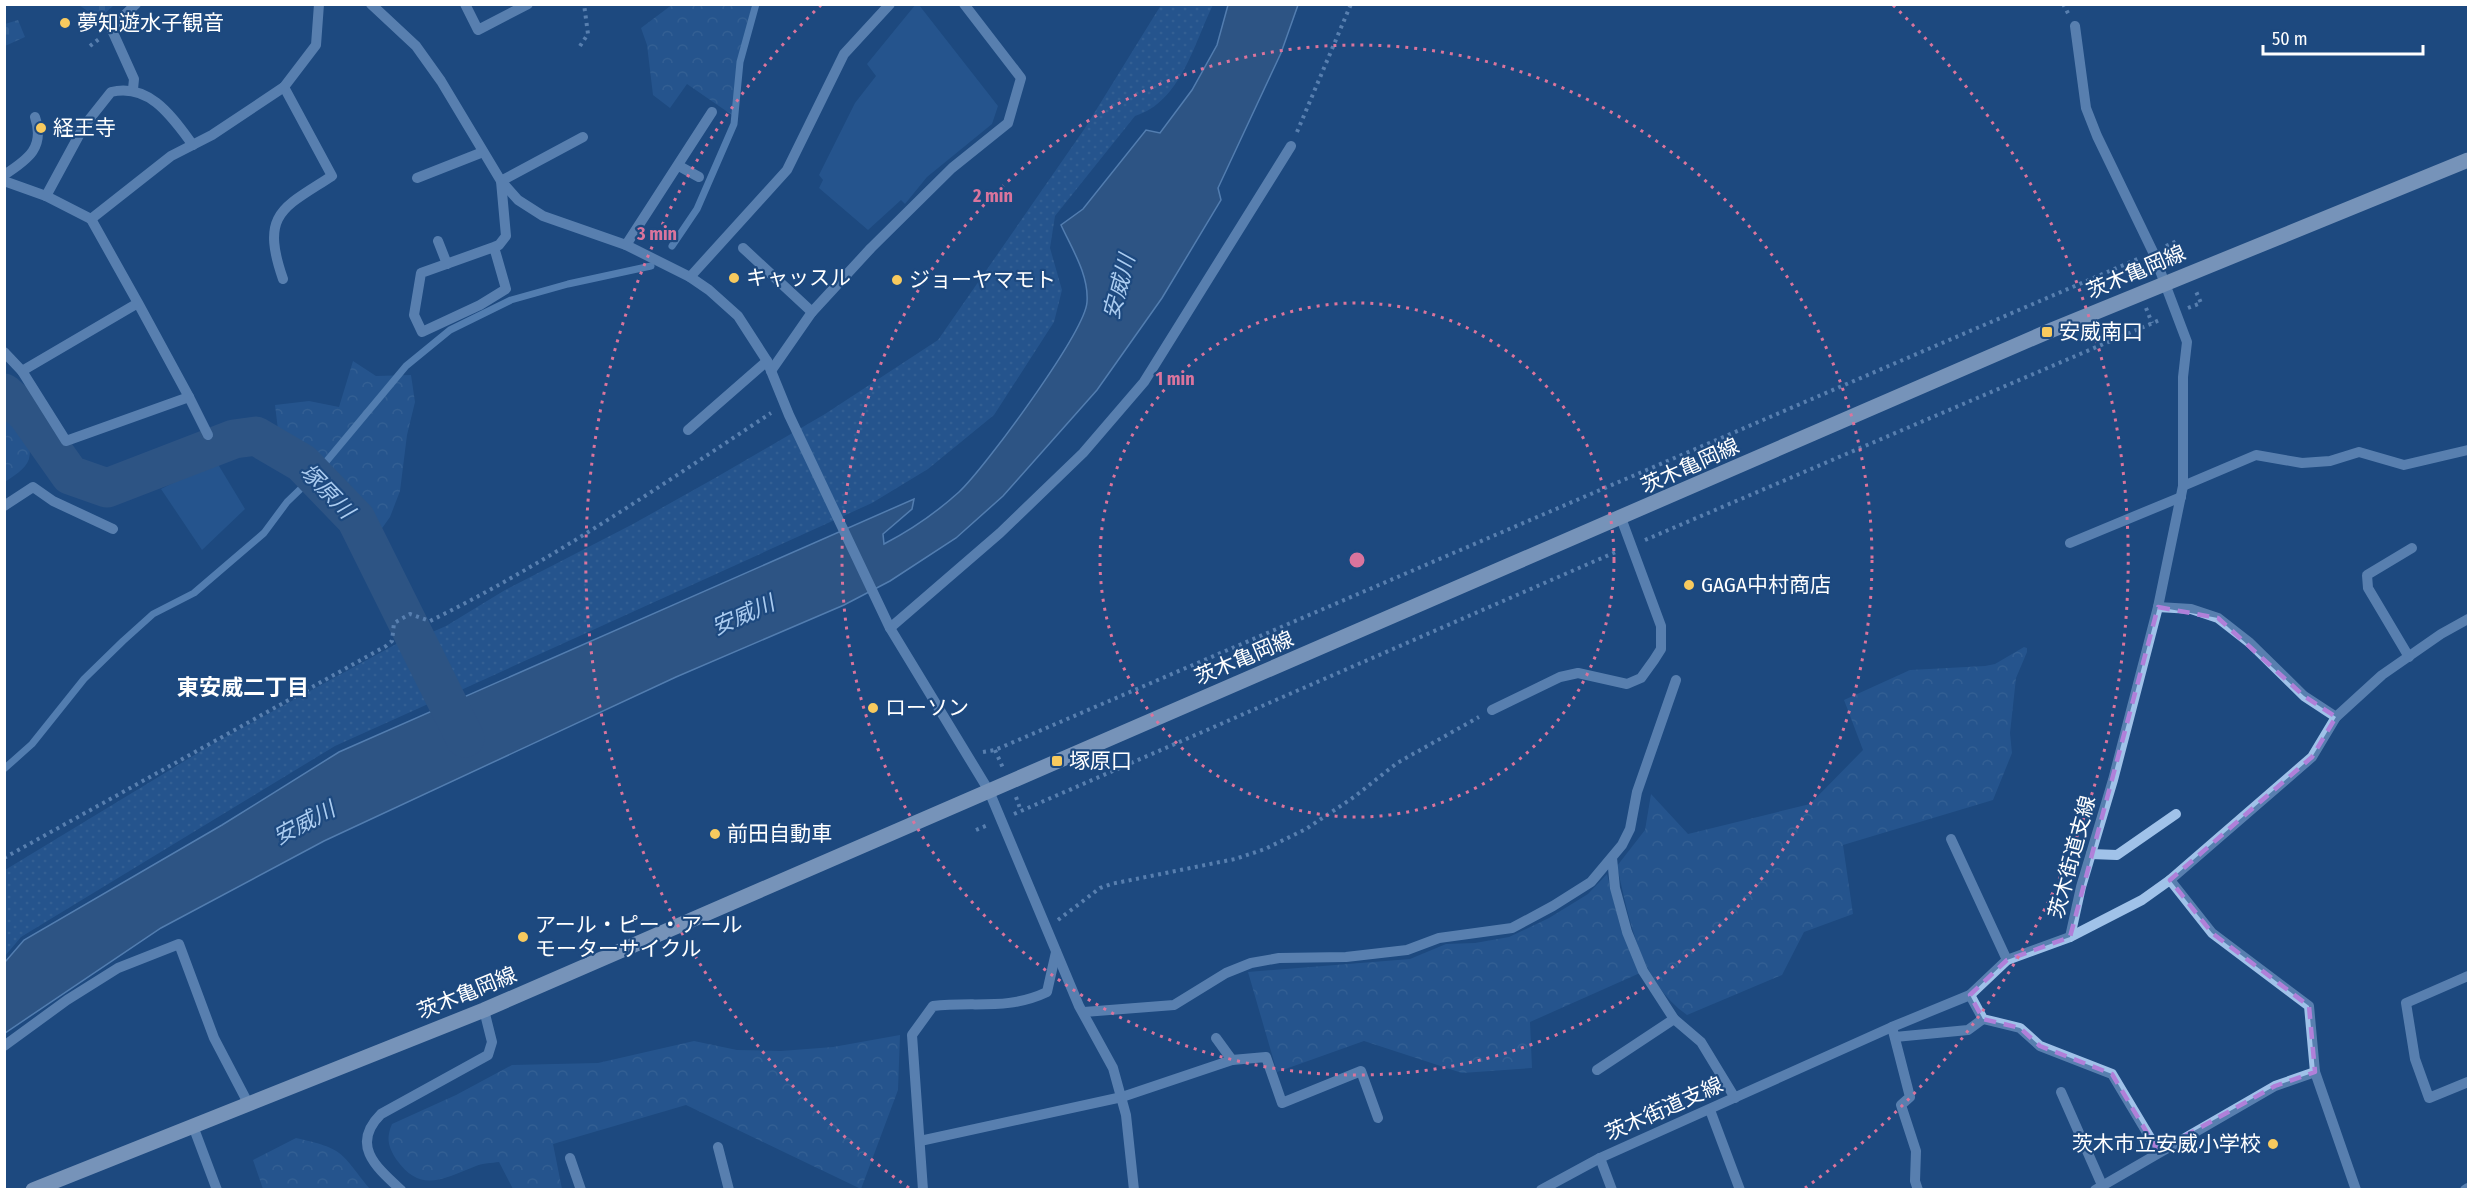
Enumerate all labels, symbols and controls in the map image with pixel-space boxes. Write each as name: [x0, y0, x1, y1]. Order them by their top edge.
place label: 夢知遊水子観音: [77, 10, 224, 36]
marker: 夢知遊水子観音: [58, 16, 72, 30]
scale bar: [2263, 18, 2424, 56]
text: 50 m: [2272, 28, 2308, 50]
place label: 経王寺: [53, 115, 116, 141]
marker: 経王寺: [34, 121, 48, 135]
text: 2 min: [972, 185, 1013, 207]
text: 3 min: [636, 223, 677, 245]
street label: 茨木亀岡線: [2083, 240, 2189, 304]
water label: 安威川: [1097, 250, 1141, 322]
place label: キャッスル: [746, 265, 851, 291]
place label: ジョーヤマモト: [909, 267, 1056, 293]
marker: キャッスル: [727, 271, 741, 285]
marker: ジョーヤマモト: [890, 273, 904, 287]
place label: 安威南口: [2059, 319, 2143, 345]
marker: 安威南口: [2040, 325, 2054, 339]
text: 1 min: [1155, 368, 1195, 390]
street label: 茨木亀岡線: [1637, 433, 1743, 499]
water label: 塚原川: [294, 458, 361, 526]
centre of rings: [1347, 550, 1367, 570]
place label: GAGA中村商店: [1701, 572, 1831, 598]
marker: GAGA中村商店: [1682, 578, 1696, 592]
water label: 安威川: [707, 588, 780, 641]
street label: 茨木亀岡線: [1191, 626, 1297, 690]
district label: 東安威二丁目: [177, 674, 309, 701]
place label: ローソン: [885, 695, 969, 721]
marker: ローソン: [866, 701, 880, 715]
place label: 塚原口: [1069, 748, 1132, 774]
marker: 塚原口: [1050, 754, 1064, 768]
street label: 茨木街道支線: [2043, 793, 2101, 921]
water label: 安威川: [269, 795, 341, 850]
place label: 前田自動車: [727, 821, 832, 847]
marker: 前田自動車: [708, 827, 722, 841]
place label: アール・ピー・アール モーターサイクル: [535, 912, 742, 962]
marker: アール・ピー・アール モーターサイクル: [516, 930, 530, 944]
street label: 茨木亀岡線: [413, 961, 521, 1025]
street label: 茨木街道支線: [1601, 1071, 1727, 1147]
place label: 茨木市立安威小学校: [2072, 1131, 2261, 1157]
marker: 茨木市立安威小学校: [2266, 1137, 2280, 1151]

